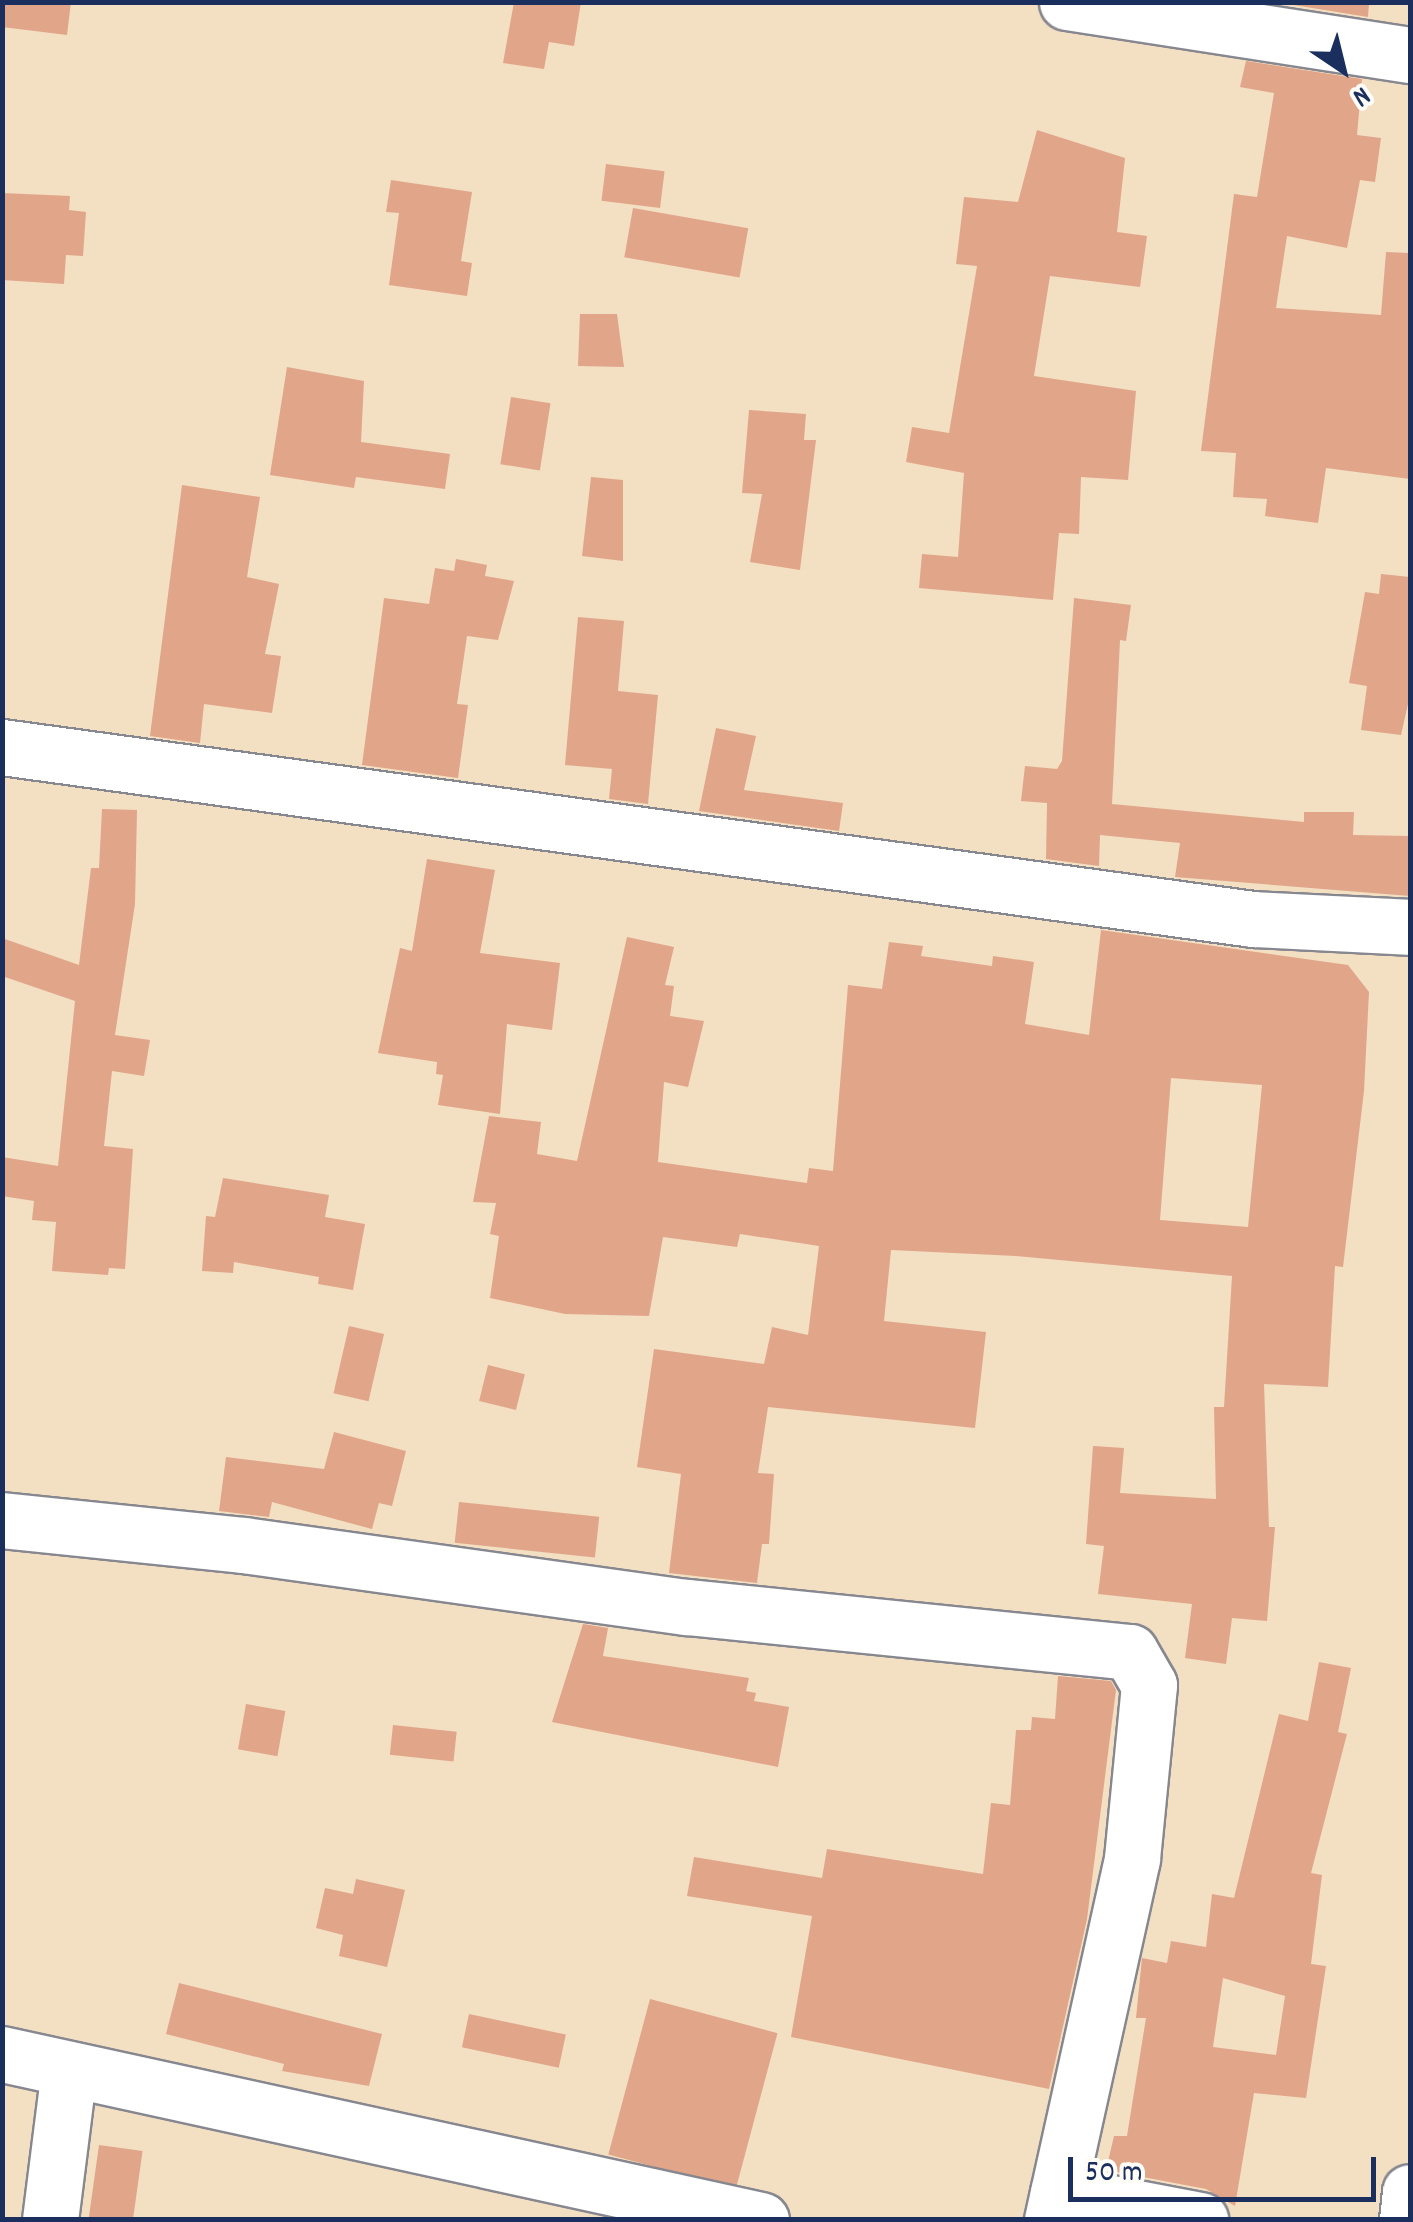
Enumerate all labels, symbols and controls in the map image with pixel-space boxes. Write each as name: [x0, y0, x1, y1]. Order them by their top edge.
north arrow: [1293, 20, 1393, 120]
text: N: [1343, 74, 1377, 115]
scale bar: [1073, 2137, 1380, 2199]
text: 50 m: [1085, 2153, 1143, 2196]

